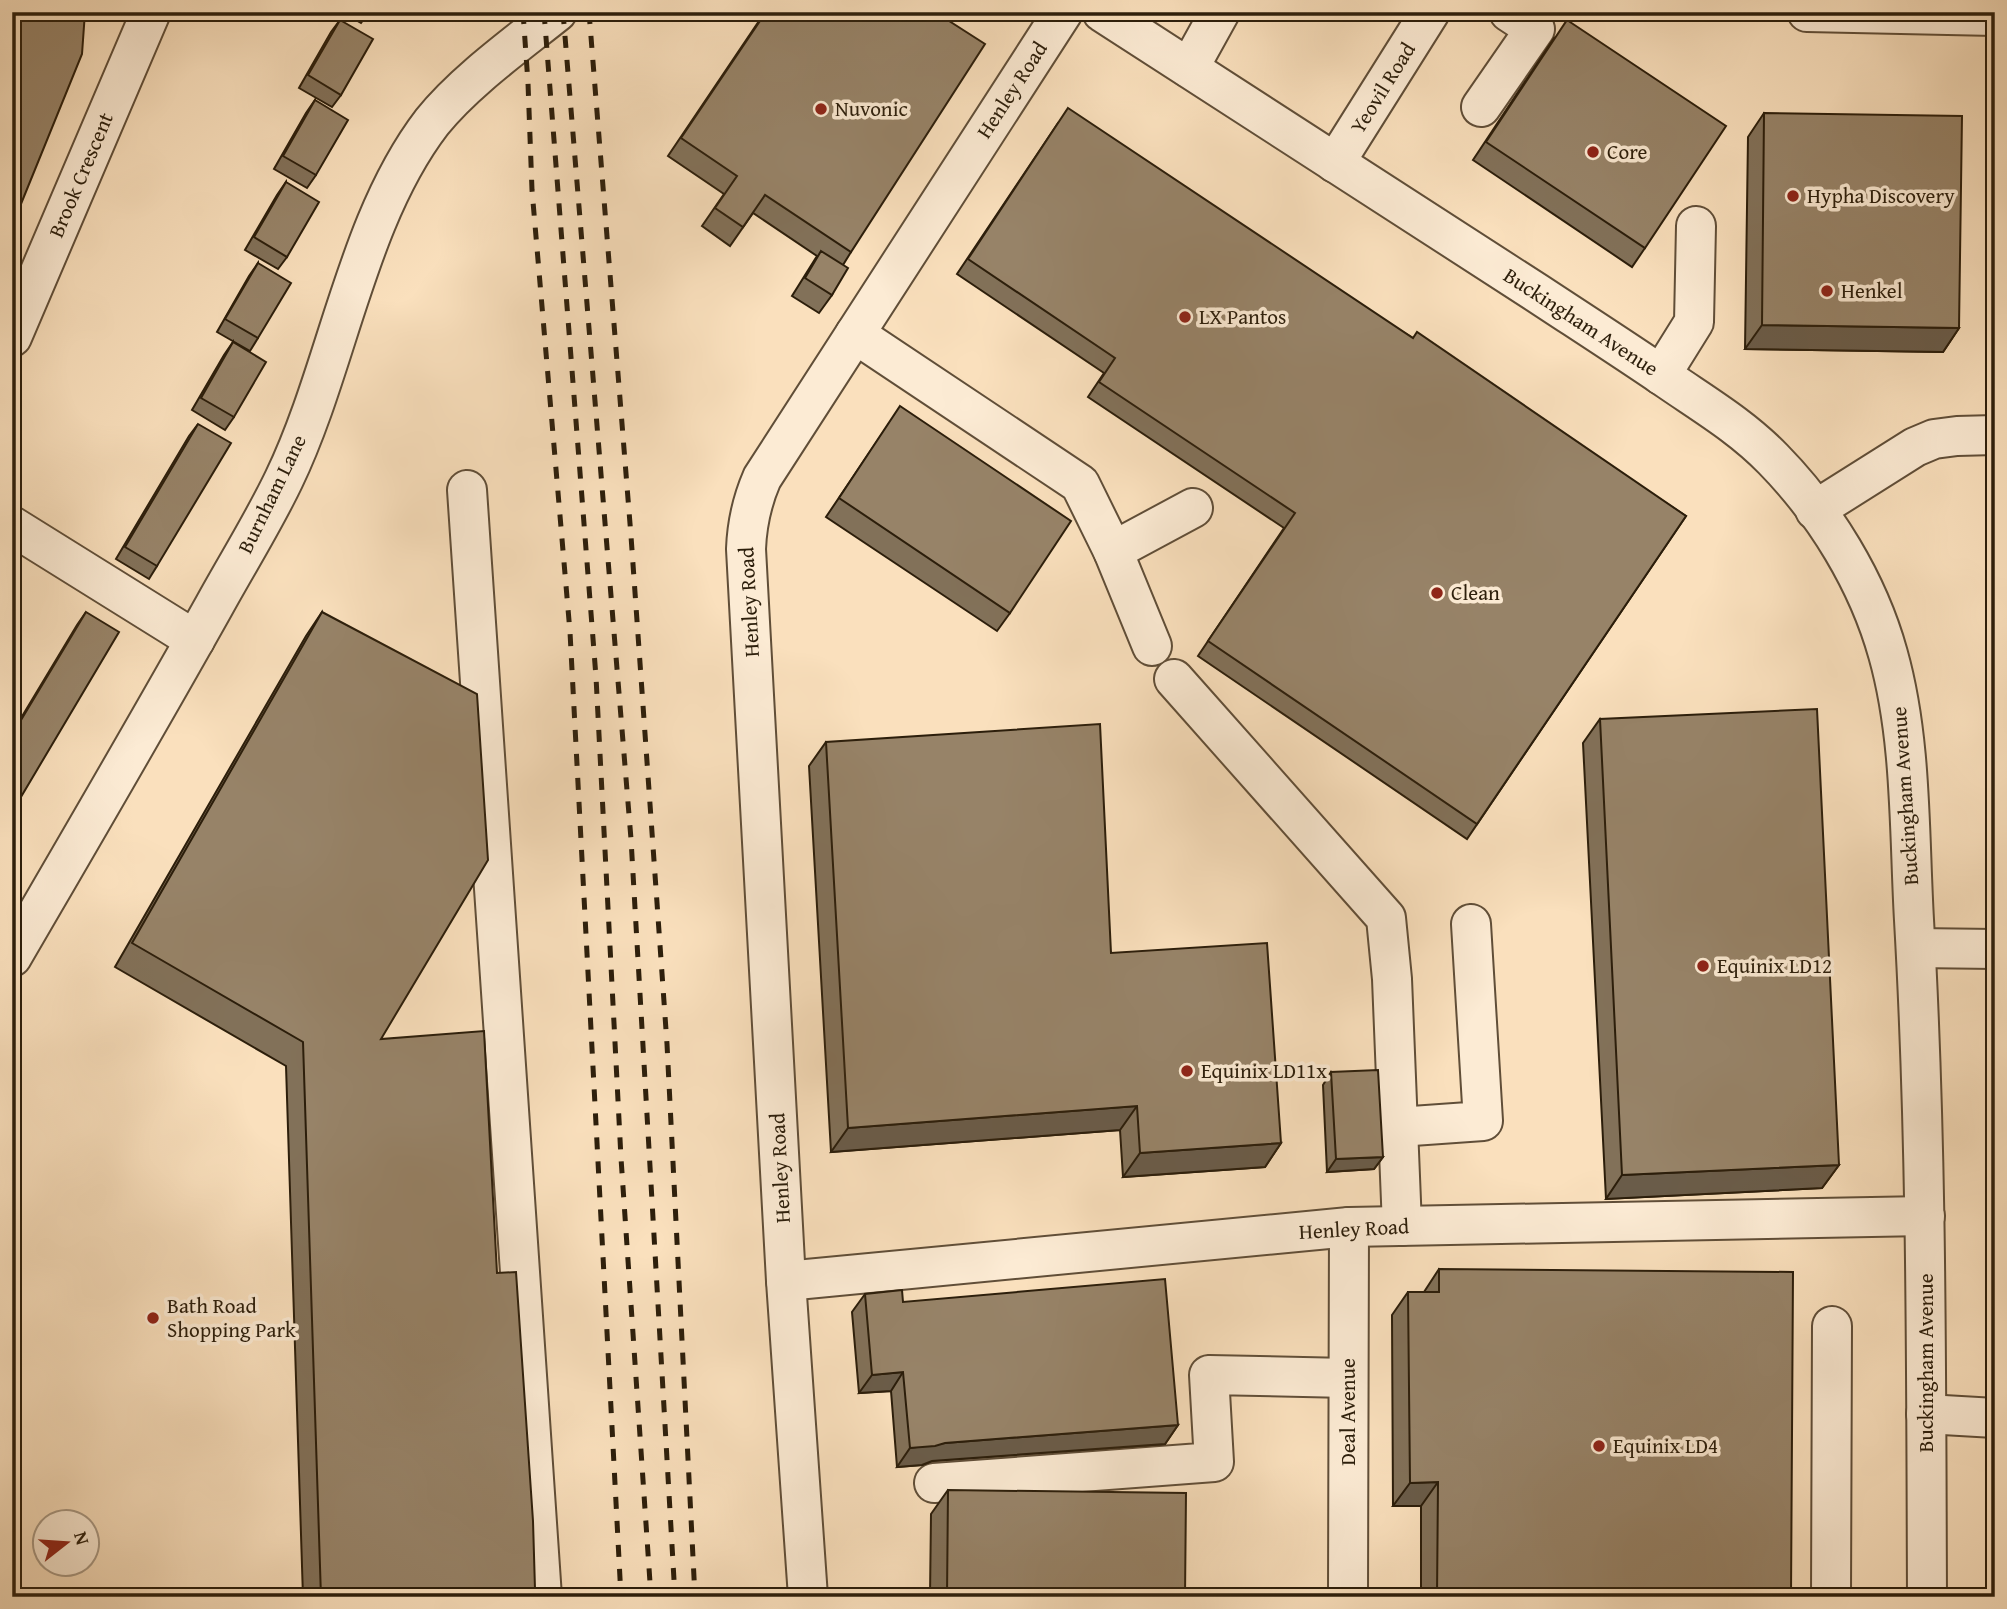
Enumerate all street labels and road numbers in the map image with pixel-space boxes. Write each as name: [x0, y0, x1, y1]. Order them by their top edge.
street label: Henley Road: [969, 34, 1055, 144]
street label: Yeovil Road: [1342, 35, 1423, 139]
street label: Brook Crescent: [40, 107, 121, 242]
street label: Buckingham Avenue: [1498, 260, 1665, 383]
street label: Burnham Lane: [229, 429, 314, 559]
street label: Henley Road: [730, 545, 767, 658]
street label: Buckingham Avenue: [1883, 705, 1926, 886]
street label: Henley Road: [761, 1111, 798, 1224]
street label: Henley Road: [1298, 1210, 1411, 1247]
street label: Buckingham Avenue: [1910, 1273, 1941, 1453]
street label: Deal Avenue: [1332, 1358, 1363, 1466]

